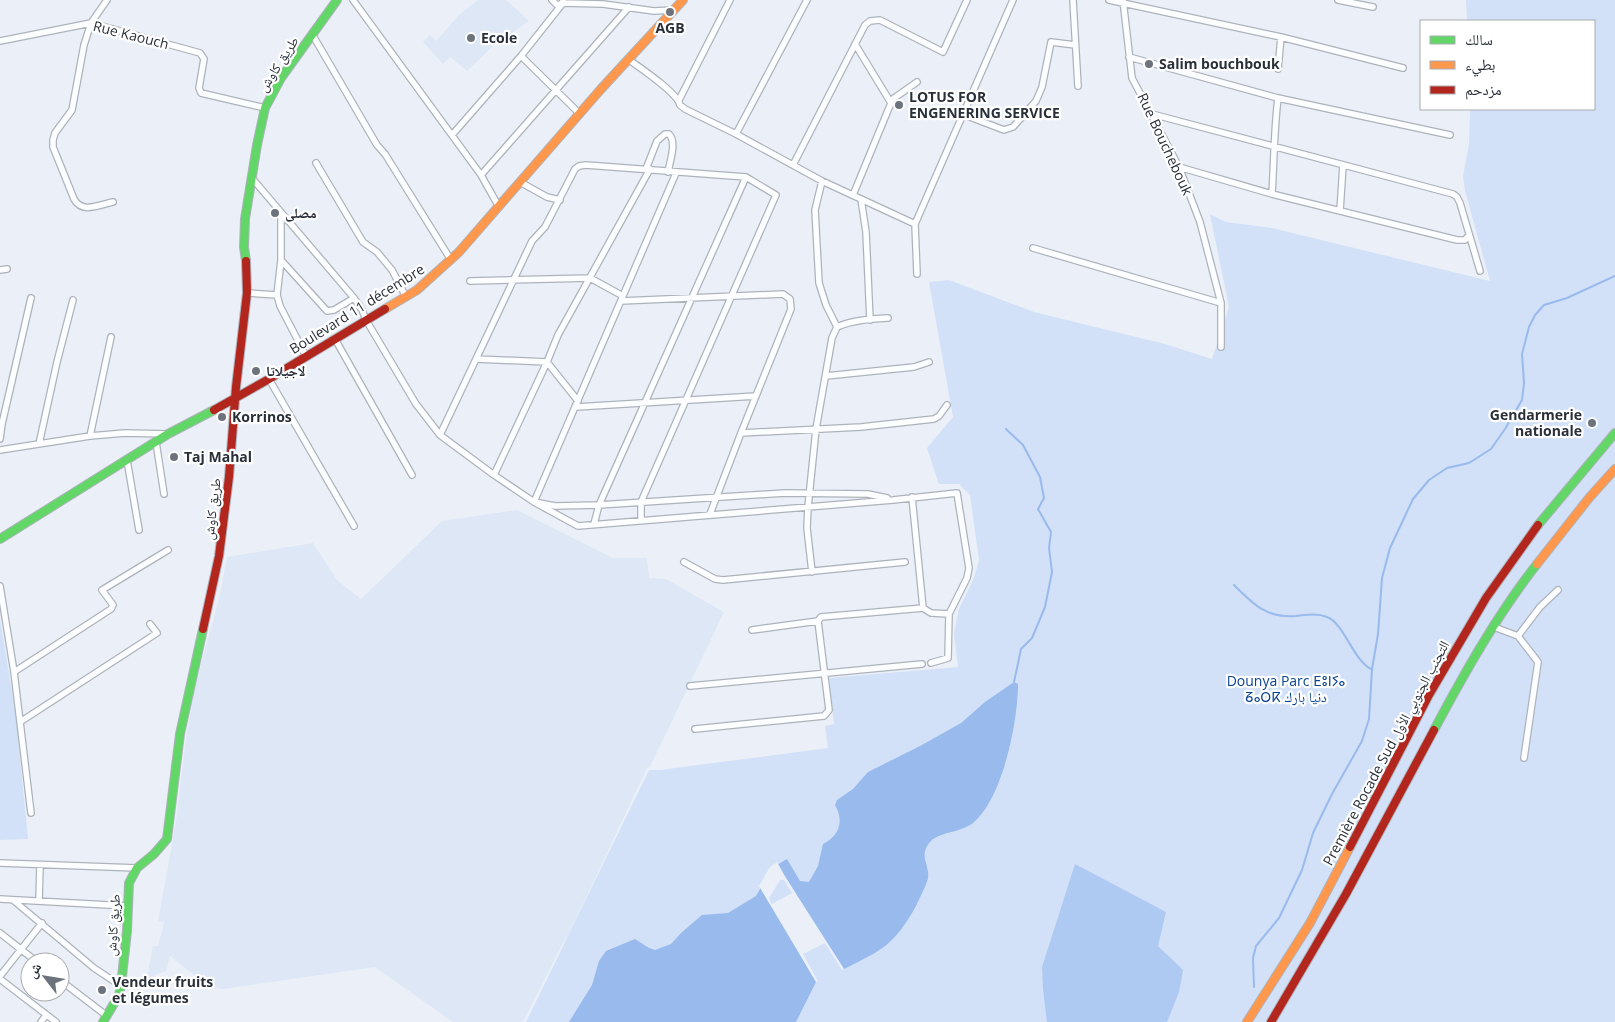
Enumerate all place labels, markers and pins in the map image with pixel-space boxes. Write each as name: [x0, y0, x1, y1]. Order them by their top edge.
marker: AGB: [664, 6, 676, 18]
place label: AGB: [655, 18, 685, 37]
place label: Ecole: [481, 28, 517, 47]
marker: Ecole: [465, 32, 477, 44]
place label: Salim bouchbouk: [1159, 54, 1280, 73]
marker: Salim bouchbouk: [1143, 58, 1155, 70]
place label: LOTUS FOR ENGENERING SERVICE: [909, 87, 1060, 122]
marker: LOTUS FOR ENGENERING SERVICE: [893, 99, 905, 111]
place label: مصلى: [285, 203, 317, 222]
marker: مصلى: [269, 207, 281, 219]
place label: لاجيلاتا: [266, 361, 305, 380]
marker: لاجيلاتا: [250, 365, 262, 377]
place label: Gendarmerie nationale: [1490, 405, 1582, 440]
place label: Korrinos: [232, 407, 292, 426]
marker: Korrinos: [216, 411, 228, 423]
marker: Gendarmerie nationale: [1586, 417, 1598, 429]
place label: Taj Mahal: [184, 447, 252, 466]
marker: Taj Mahal: [168, 451, 180, 463]
place label: Vendeur fruits et légumes: [112, 972, 213, 1007]
marker: Vendeur fruits et légumes: [96, 984, 108, 996]

